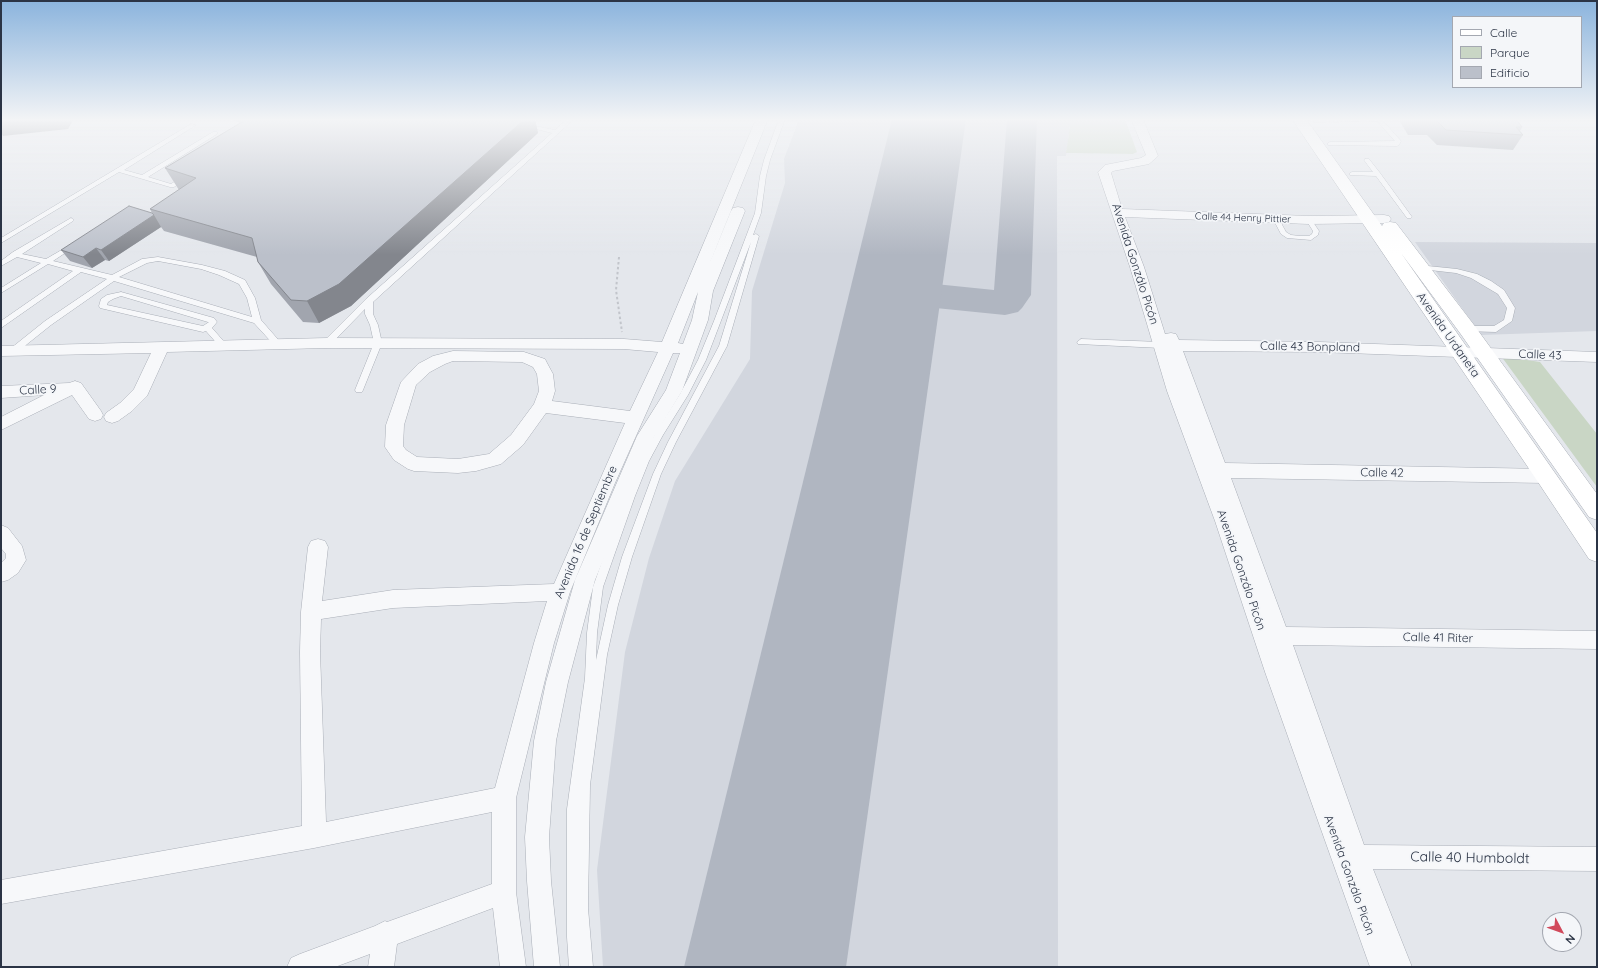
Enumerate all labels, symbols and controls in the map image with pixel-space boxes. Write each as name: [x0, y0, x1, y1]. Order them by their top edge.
legend: [1452, 16, 1582, 88]
text: Calle: [1490, 25, 1517, 40]
text: Parque: [1490, 45, 1530, 60]
text: Edificio: [1490, 65, 1530, 80]
street label: Avenida Gonzálo Picón: [1109, 202, 1161, 326]
street label: Calle 44 Henry Pittier: [1195, 210, 1291, 226]
street label: Avenida Urdaneta: [1413, 290, 1483, 380]
street label: Calle 43 Bonpland: [1260, 339, 1360, 355]
street label: Calle 43: [1518, 347, 1562, 363]
street label: Calle 9: [19, 382, 57, 398]
street label: Avenida 16 de Septiembre: [551, 463, 621, 601]
street label: Calle 42: [1360, 465, 1404, 481]
street label: Avenida Gonzálo Picón: [1214, 508, 1268, 632]
street label: Calle 41 Riter: [1403, 630, 1473, 646]
street label: Avenida Gonzálo Picón: [1321, 813, 1377, 937]
street label: Calle 40 Humboldt: [1410, 849, 1530, 867]
north arrow: [1542, 912, 1582, 952]
text: N: [1562, 932, 1578, 947]

